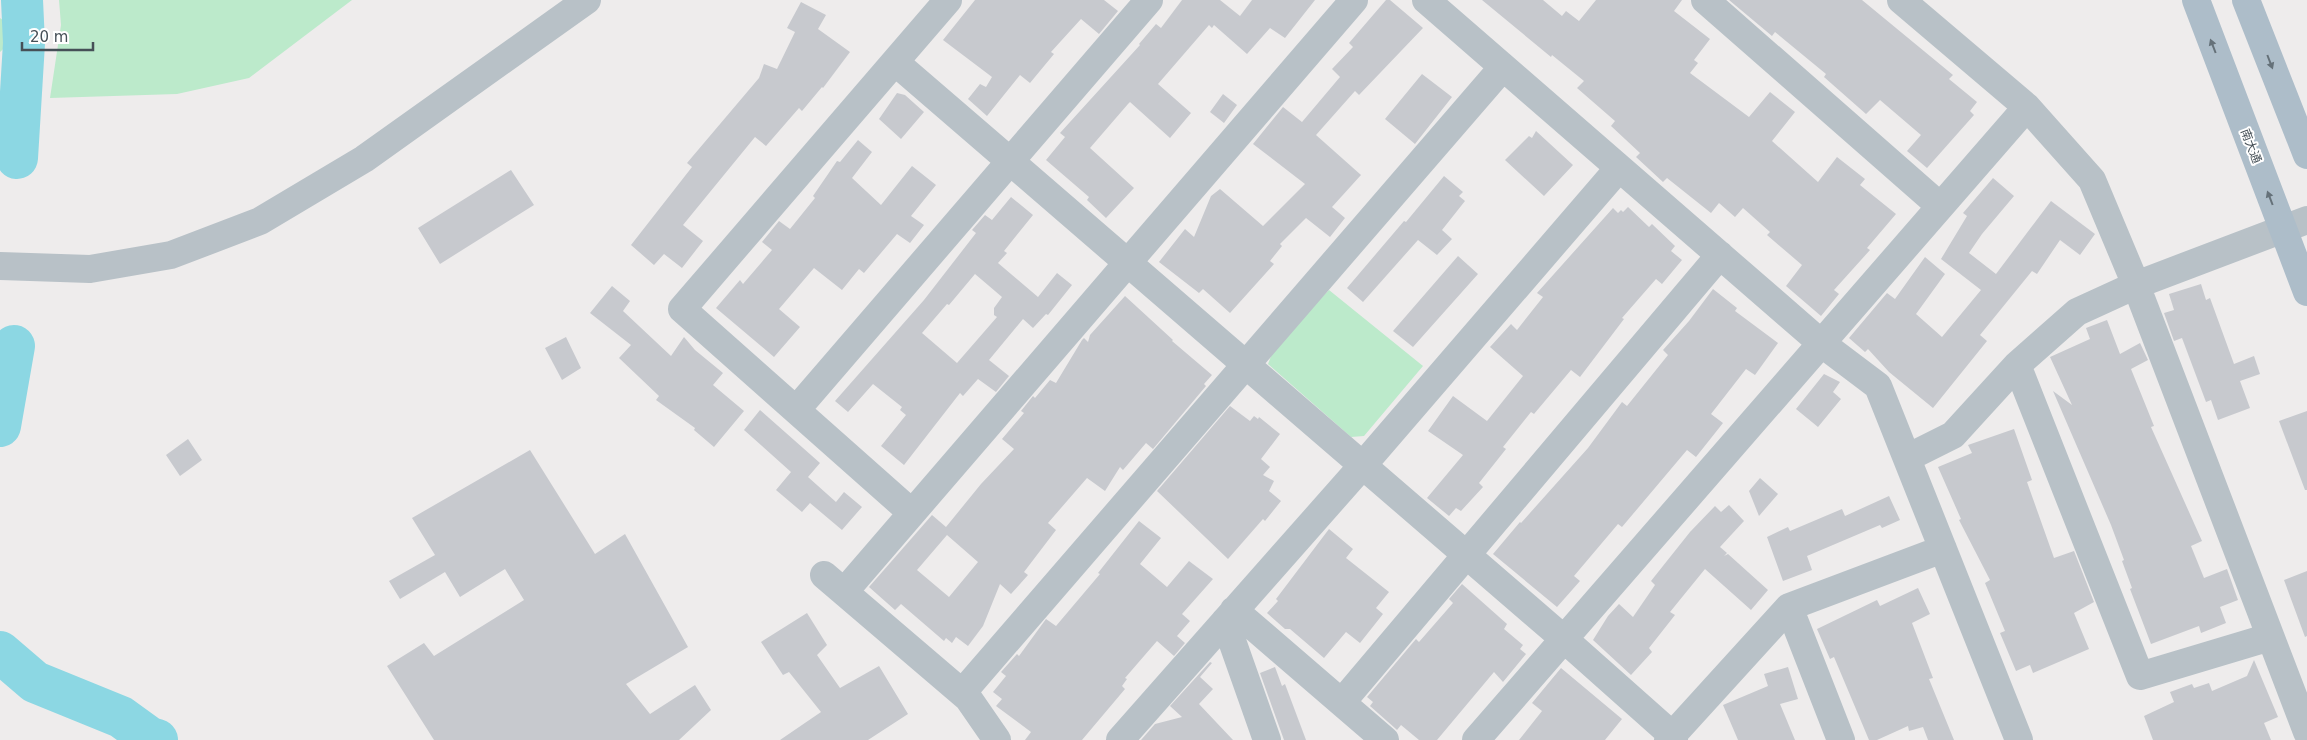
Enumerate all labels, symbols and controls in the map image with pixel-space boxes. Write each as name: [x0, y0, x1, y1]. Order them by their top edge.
scale bar: [22, 20, 94, 52]
text: 20 m: [30, 28, 68, 46]
one-way arrow: [2209, 38, 2217, 53]
one-way arrow: [2266, 55, 2274, 70]
street label: 南大通: [2238, 127, 2264, 165]
one-way arrow: [2266, 190, 2274, 205]

